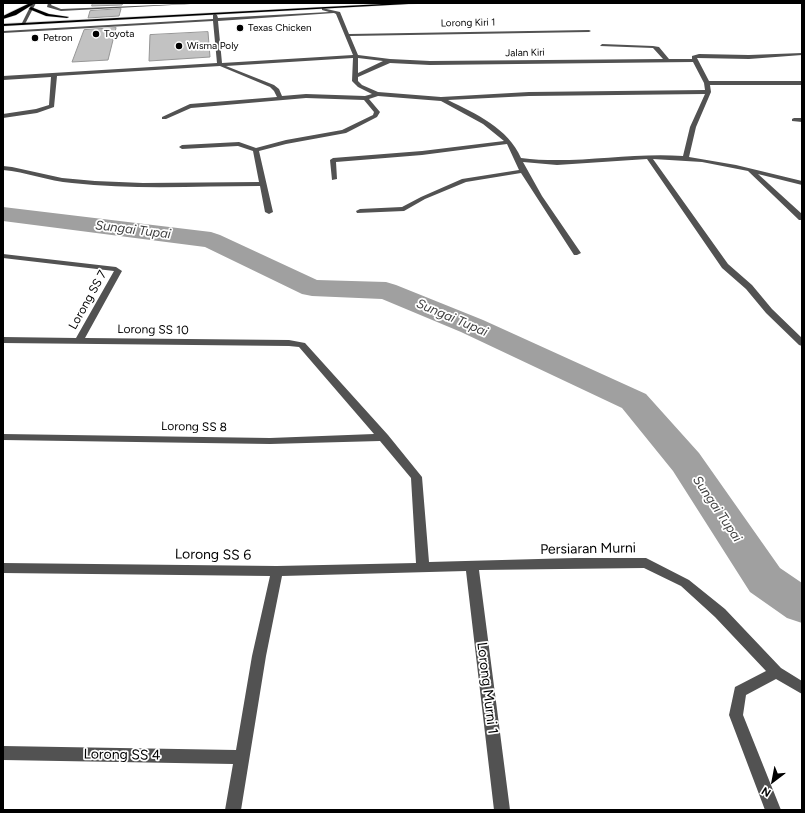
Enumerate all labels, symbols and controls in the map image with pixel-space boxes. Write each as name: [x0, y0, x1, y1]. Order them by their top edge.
street label: Lorong Kiri 1: [440, 17, 496, 29]
place label: Texas Chicken: [248, 22, 312, 34]
marker: Texas Chicken: [235, 23, 245, 33]
place label: Toyota: [104, 28, 134, 40]
marker: Toyota: [91, 29, 101, 39]
place label: Petron: [43, 32, 73, 44]
marker: Petron: [30, 33, 40, 43]
place label: Wisma Poly: [187, 40, 239, 52]
marker: Wisma Poly: [174, 41, 184, 51]
street label: Jalan Kiri: [505, 47, 545, 59]
water label: Sungai Tupai: [94, 218, 172, 242]
street label: Lorong SS 7: [66, 268, 110, 332]
water label: Sungai Tupai: [414, 296, 490, 340]
street label: Lorong SS 10: [117, 322, 189, 338]
street label: Lorong SS 8: [161, 419, 227, 435]
water label: Sungai Tupai: [689, 473, 745, 545]
street label: Persiaran Murni: [540, 540, 636, 558]
street label: Lorong SS 6: [175, 546, 251, 564]
street label: Lorong Murni 1: [473, 641, 501, 735]
street label: Lorong SS 4: [83, 746, 161, 764]
north arrow: [753, 761, 793, 801]
text: N: [759, 784, 773, 799]

